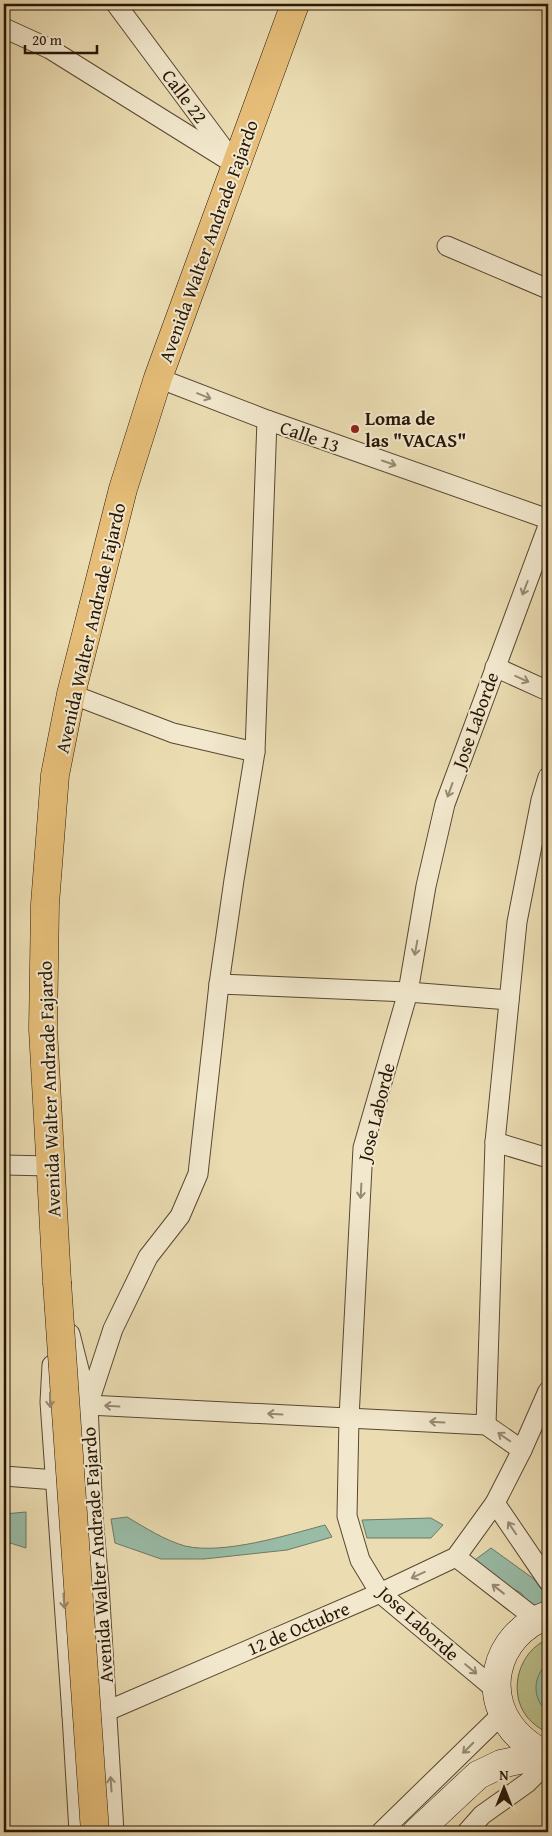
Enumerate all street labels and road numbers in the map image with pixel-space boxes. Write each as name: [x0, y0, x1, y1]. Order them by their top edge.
street label: Calle 22: [155, 63, 215, 129]
street label: Avenida Walter Andrade Fajardo: [151, 116, 265, 366]
street label: Calle 13: [276, 413, 344, 459]
street label: Avenida Walter Andrade Fajardo: [48, 500, 132, 756]
street label: Jose Laborde: [444, 668, 505, 774]
street label: Avenida Walter Andrade Fajardo: [31, 960, 67, 1218]
street label: Jose Laborde: [350, 1060, 402, 1166]
street label: Avenida Walter Andrade Fajardo: [74, 1426, 120, 1684]
street label: Jose Laborde: [371, 1578, 466, 1667]
street label: 12 de Octubre: [242, 1594, 354, 1662]

